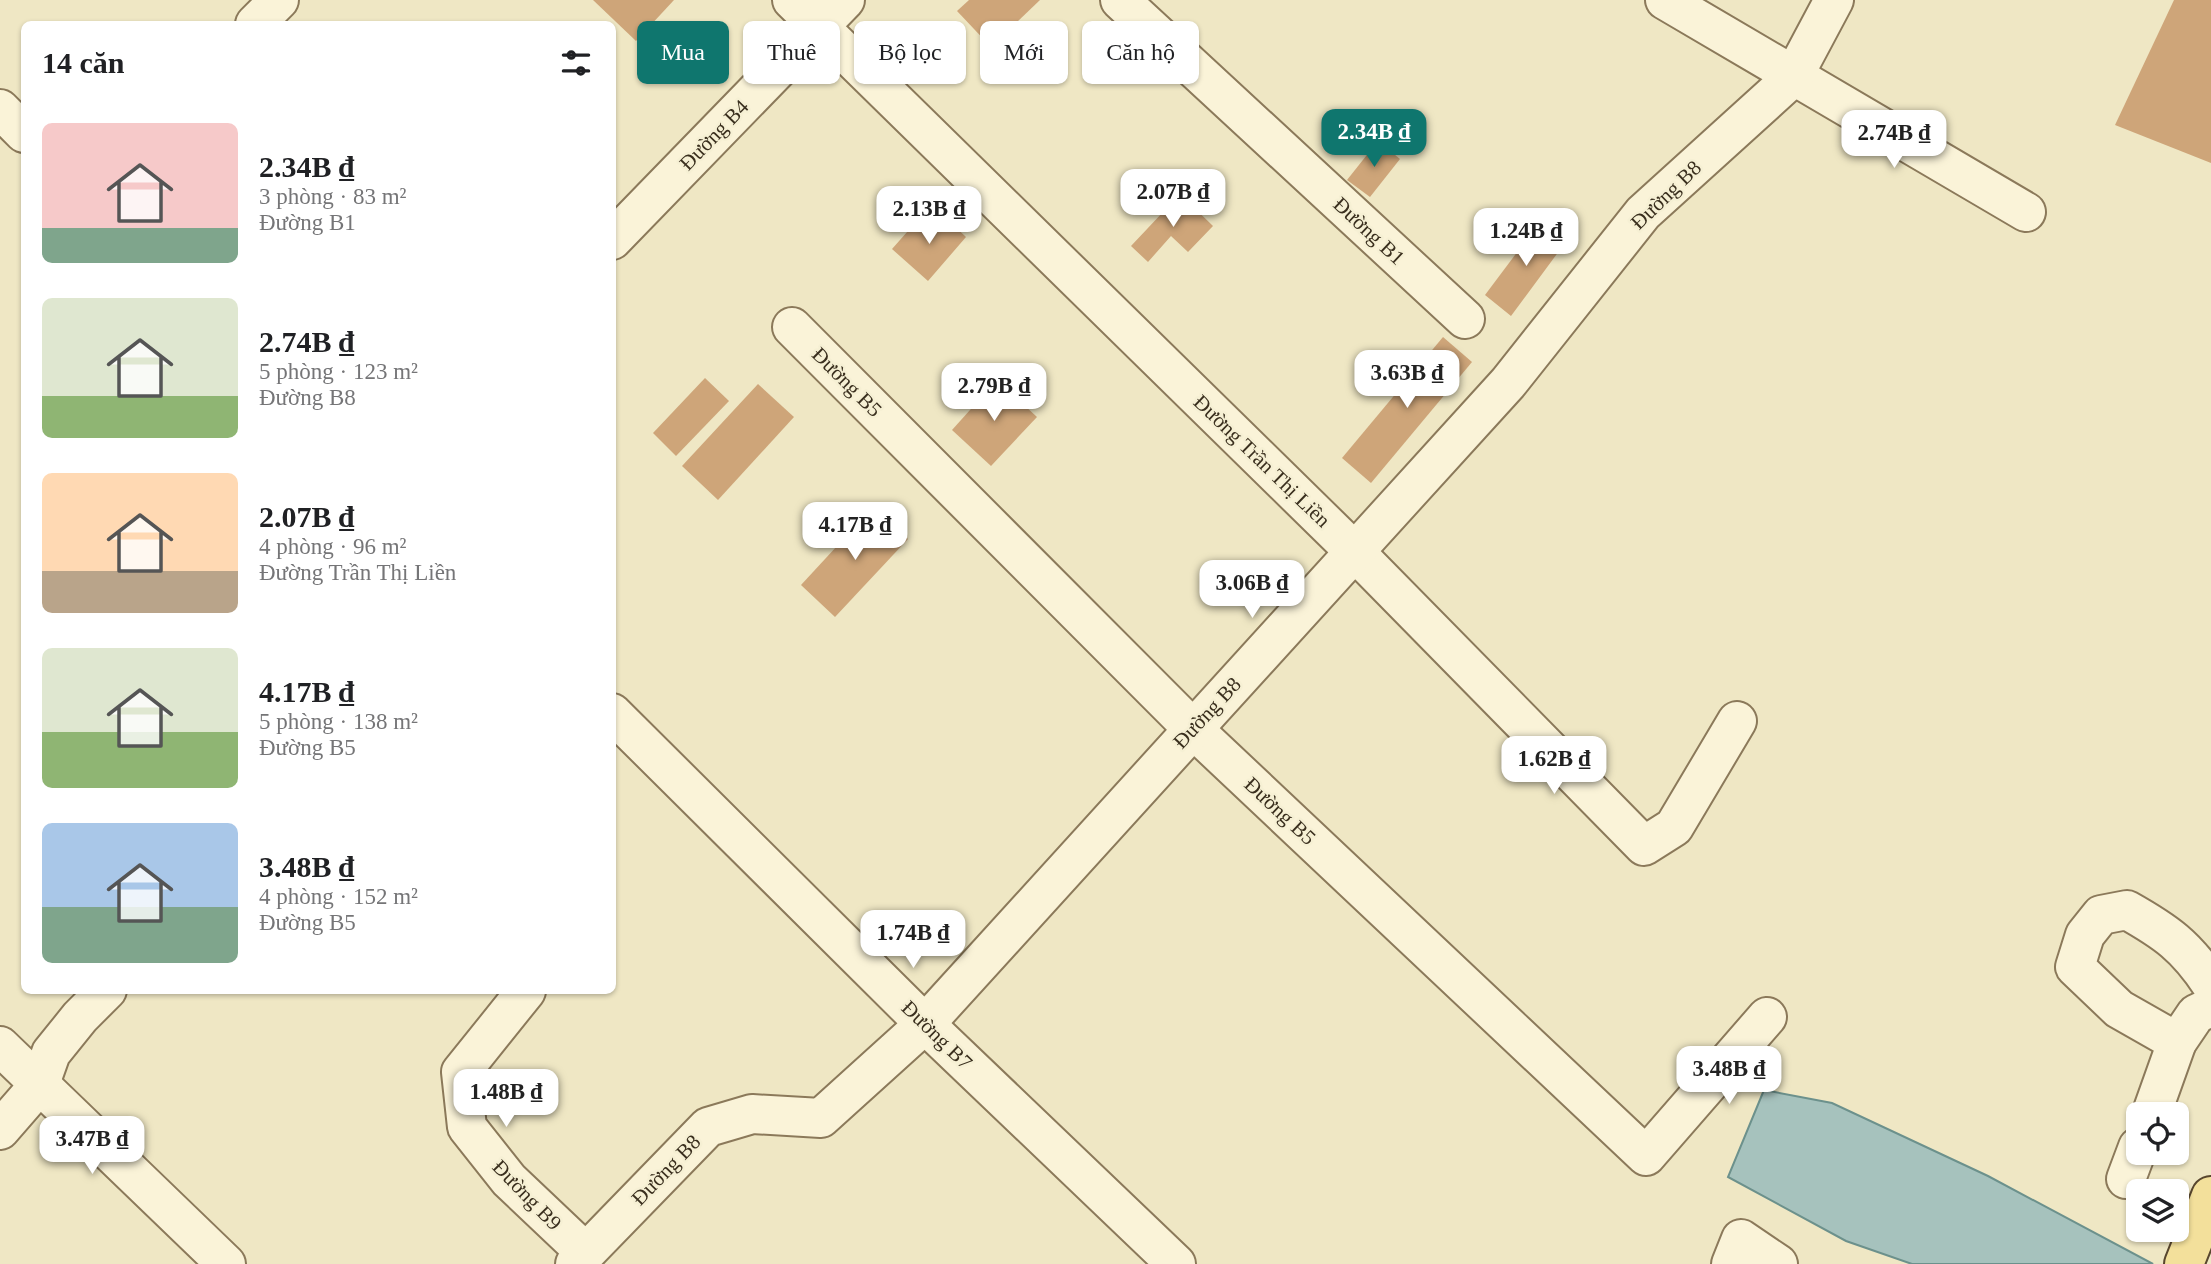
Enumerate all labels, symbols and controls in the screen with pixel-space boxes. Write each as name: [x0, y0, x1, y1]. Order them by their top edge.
chip: Mua: [637, 21, 729, 84]
chip: Thuê: [743, 21, 840, 84]
chip: Bộ lọc: [854, 21, 966, 84]
chip: Mới: [980, 21, 1068, 84]
chip: Căn hộ: [1082, 21, 1199, 84]
icon: filters: [557, 44, 595, 82]
text: 14 căn: [42, 46, 125, 79]
street label: Đường B4: [675, 95, 754, 175]
pin: 2.34B ₫: [1309, 110, 1439, 169]
pin: 2.74B ₫: [1829, 110, 1959, 170]
text: 2.34B ₫: [1337, 119, 1411, 144]
text: 2.74B ₫: [1857, 120, 1931, 145]
text: 2.34B ₫: [259, 150, 354, 183]
icon: home: [98, 151, 182, 235]
street label: Đường B8: [1626, 156, 1706, 234]
pin: 2.07B ₫: [1108, 170, 1238, 229]
text: 2.07B ₫: [1136, 179, 1210, 204]
text: 3 phòng · 83 m²: [259, 184, 406, 209]
pin: 2.13B ₫: [864, 187, 994, 246]
street label: Đường B1: [1328, 192, 1410, 270]
text: 2.13B ₫: [892, 196, 966, 221]
pin: 1.24B ₫: [1461, 208, 1591, 268]
text: Đường B1: [259, 210, 356, 235]
text: 1.24B ₫: [1489, 218, 1563, 243]
text: 2.74B ₫: [259, 325, 354, 358]
icon: home: [98, 326, 182, 410]
street label: Đường B5: [807, 342, 887, 422]
pin: 3.63B ₫: [1342, 350, 1472, 410]
text: 5 phòng · 123 m²: [259, 359, 418, 384]
text: 3.63B ₫: [1370, 360, 1444, 385]
pin: 2.79B ₫: [929, 364, 1059, 423]
text: 2.79B ₫: [957, 373, 1031, 398]
text: Đường B8: [259, 385, 356, 410]
street label: Đường Trần Thị Liền: [1189, 390, 1336, 533]
text: 2.07B ₫: [259, 500, 354, 533]
icon: home: [98, 501, 182, 585]
pin: 4.17B ₫: [790, 503, 920, 562]
text: 4.17B ₫: [818, 512, 892, 537]
text: 4 phòng · 96 m²: [259, 534, 406, 559]
text: Đường Trần Thị Liền: [259, 560, 456, 585]
pin: 3.06B ₫: [1187, 560, 1317, 620]
text: 3.06B ₫: [1215, 570, 1289, 595]
street label: Đường B8: [1168, 672, 1246, 754]
text: 4.17B ₫: [259, 675, 354, 708]
icon: home: [98, 676, 182, 760]
text: 5 phòng · 138 m²: [259, 709, 418, 734]
text: Đường B5: [259, 735, 356, 760]
pin: 1.62B ₫: [1489, 736, 1619, 796]
text: 1.62B ₫: [1517, 746, 1591, 771]
street label: Đường B5: [1239, 772, 1321, 850]
text: 3.48B ₫: [259, 850, 354, 883]
icon: home: [98, 851, 182, 935]
text: 4 phòng · 152 m²: [259, 884, 418, 909]
text: Đường B5: [259, 910, 356, 935]
pin: 1.74B ₫: [848, 911, 978, 970]
text: 1.74B ₫: [876, 920, 950, 945]
street label: Đường B7: [897, 996, 977, 1074]
pin: 3.48B ₫: [1664, 1046, 1794, 1106]
text: 3.48B ₫: [1692, 1056, 1766, 1081]
pin: 1.48B ₫: [441, 1070, 571, 1129]
text: 1.48B ₫: [469, 1079, 543, 1104]
map controls: [2126, 1102, 2189, 1242]
button: locate: [2126, 1102, 2189, 1165]
pin: 3.47B ₫: [27, 1116, 157, 1176]
text: 3.47B ₫: [55, 1126, 129, 1151]
street label: Đường B8: [627, 1130, 705, 1210]
street label: Đường B9: [488, 1155, 566, 1235]
button: layers: [2126, 1179, 2189, 1242]

